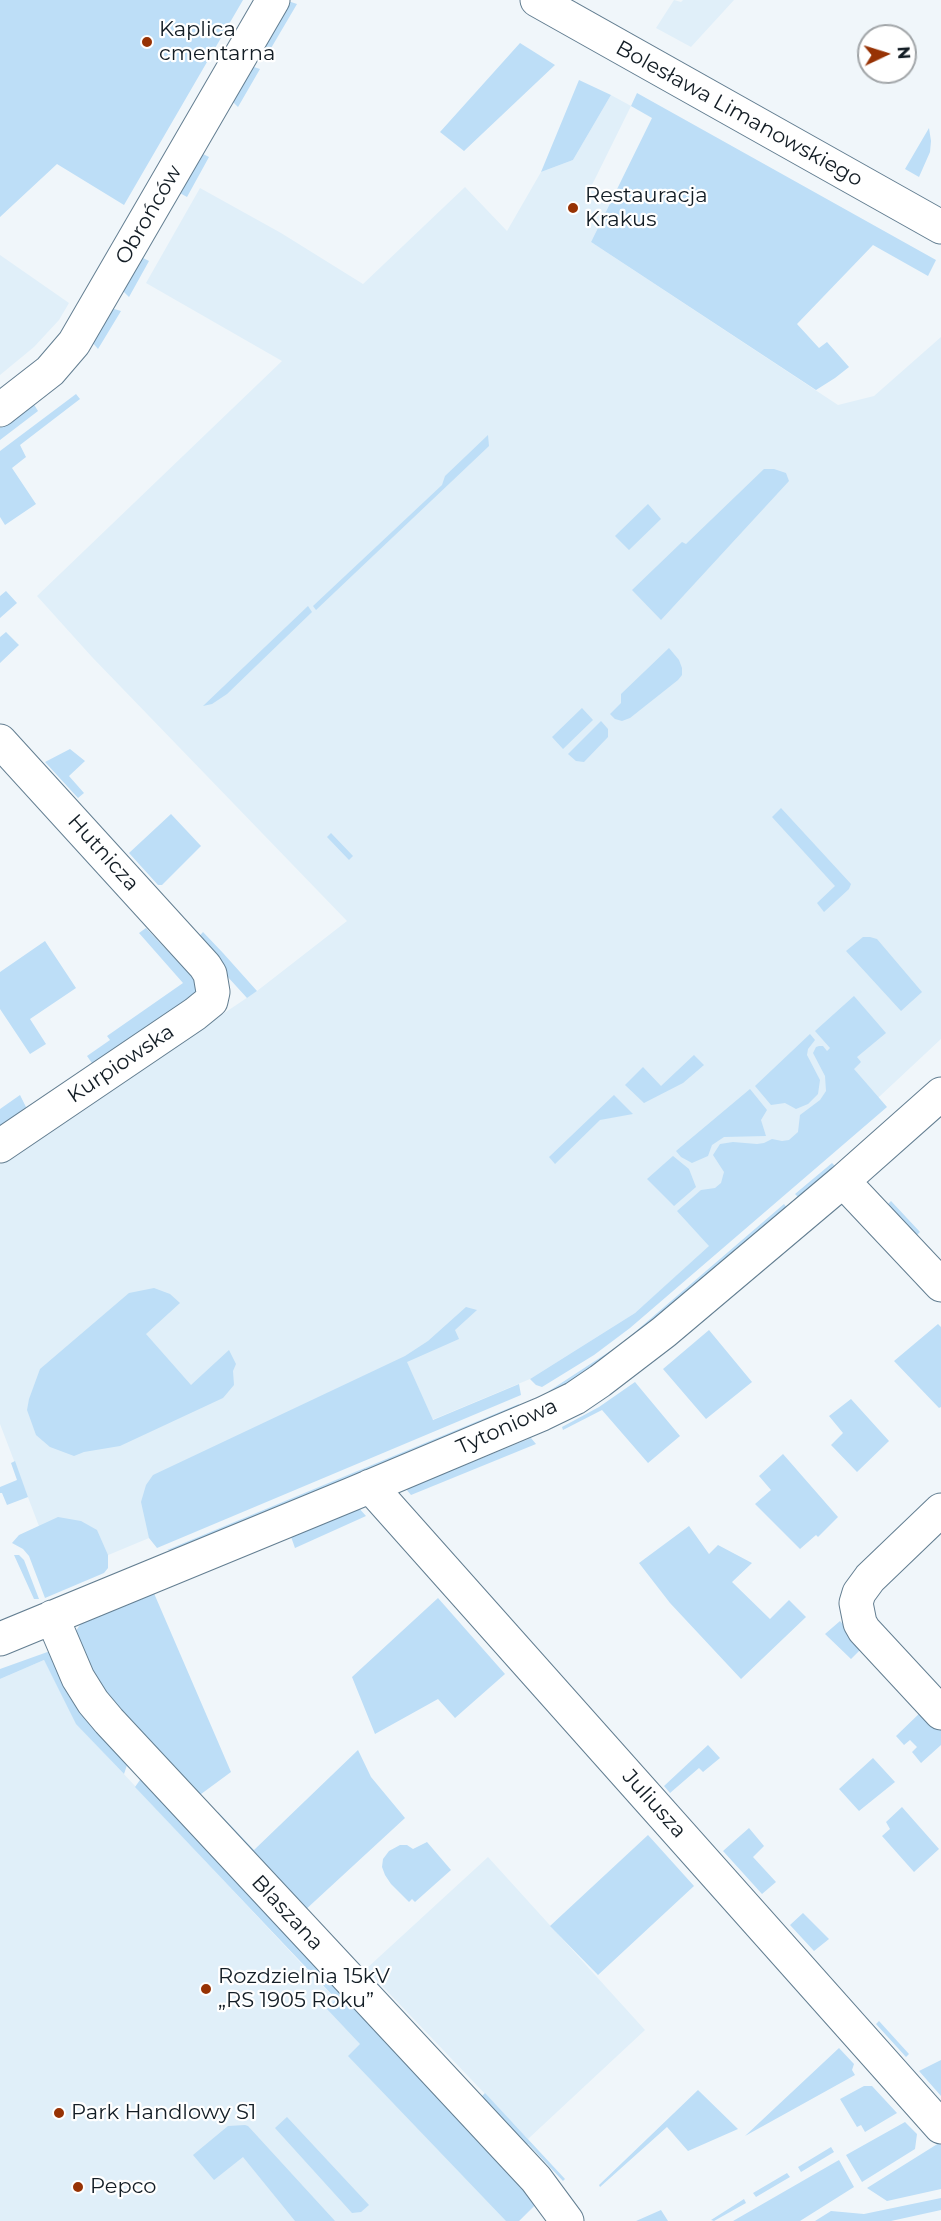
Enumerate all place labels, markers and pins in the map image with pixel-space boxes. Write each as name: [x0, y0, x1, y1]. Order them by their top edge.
place label: Kaplica cmentarna: [159, 17, 275, 67]
marker: Kaplica cmentarna: [140, 35, 154, 49]
place label: Restauracja Krakus: [585, 183, 708, 233]
marker: Restauracja Krakus: [566, 201, 580, 215]
place label: Rozdzielnia 15kV „RS 1905 Roku”: [218, 1964, 390, 2014]
marker: Rozdzielnia 15kV „RS 1905 Roku”: [199, 1982, 213, 1996]
place label: Park Handlowy S1: [71, 2100, 256, 2126]
marker: Park Handlowy S1: [52, 2106, 66, 2120]
place label: Pepco: [90, 2174, 157, 2200]
marker: Pepco: [71, 2180, 85, 2194]

